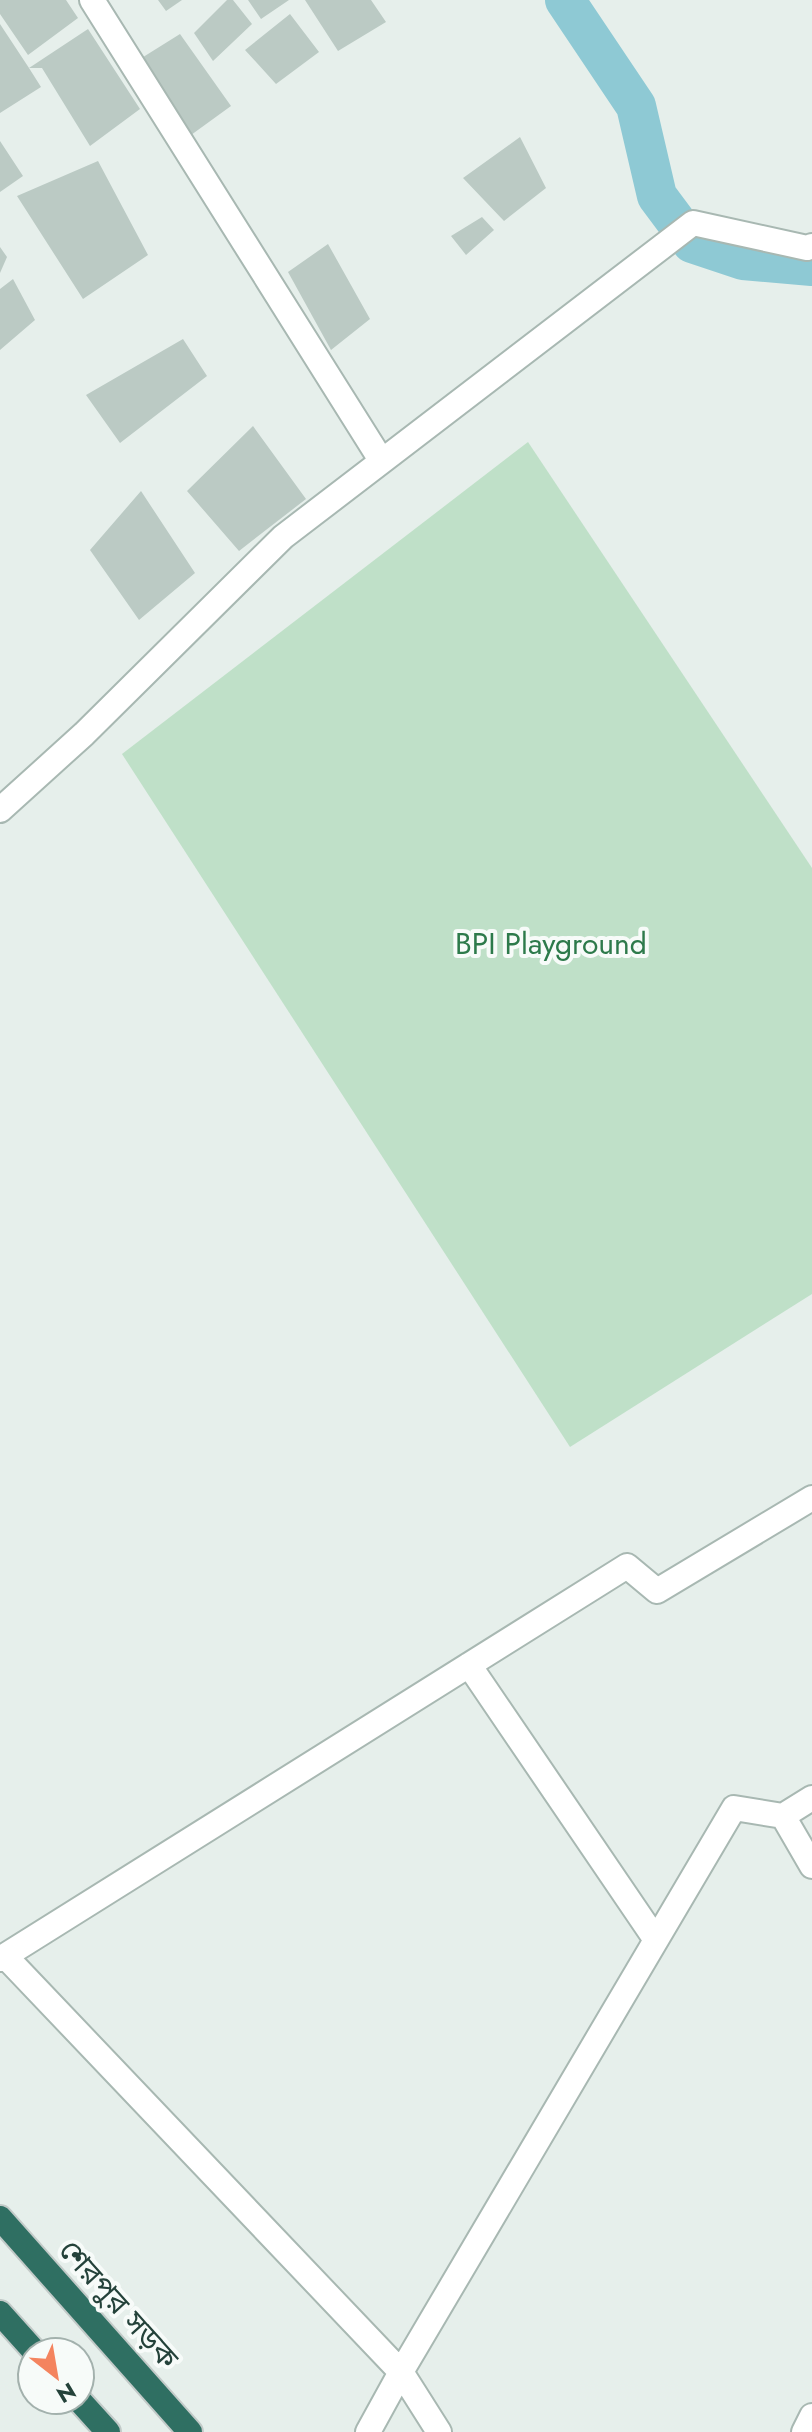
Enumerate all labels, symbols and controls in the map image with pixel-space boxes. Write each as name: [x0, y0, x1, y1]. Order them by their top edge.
park label: BPI Playground: [455, 922, 647, 965]
street label: শেরপুর সড়ক: [49, 2230, 189, 2379]
north arrow: [16, 2336, 96, 2416]
text: N: [51, 2375, 82, 2411]

